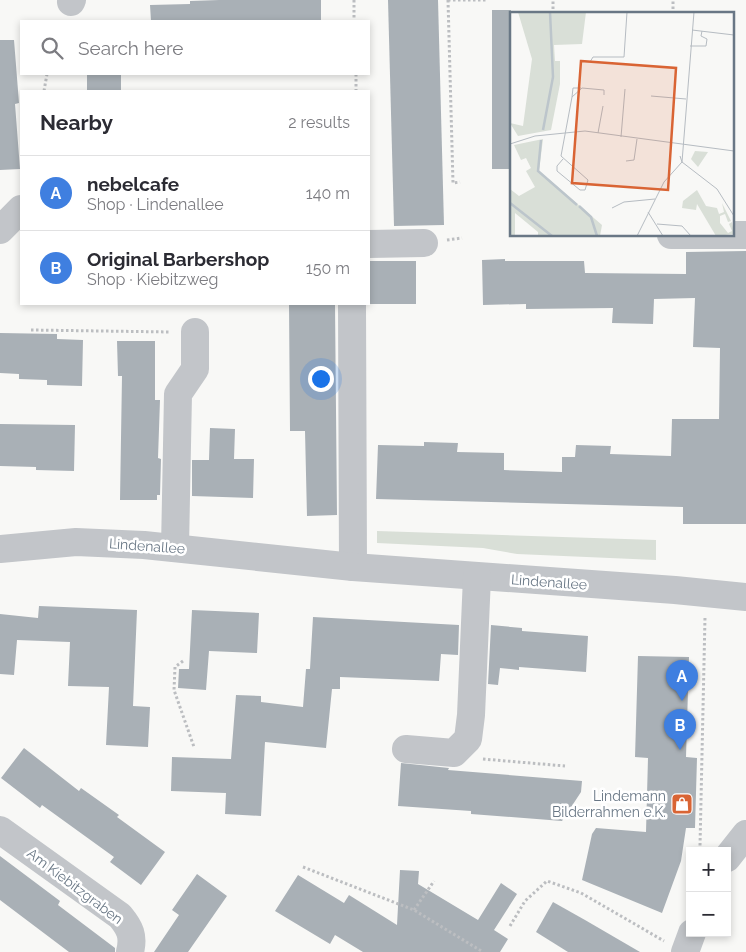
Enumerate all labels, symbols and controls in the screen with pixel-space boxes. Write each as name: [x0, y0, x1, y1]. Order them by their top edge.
inset map: [510, 12, 734, 236]
search box: [20, 20, 370, 75]
icon: search: [38, 34, 66, 62]
text: Search here: [78, 37, 184, 59]
text: Nearby: [40, 110, 113, 135]
text: 2 results: [288, 113, 350, 132]
text: nebelcafe: [87, 173, 179, 195]
text: A: [51, 184, 61, 203]
text: 140 m: [306, 184, 350, 203]
text: Shop · Lindenallee: [87, 195, 224, 214]
text: Original Barbershop: [87, 248, 269, 270]
text: B: [51, 259, 61, 278]
text: 150 m: [306, 259, 350, 278]
text: Shop · Kiebitzweg: [87, 270, 218, 289]
your location: [308, 366, 334, 392]
street label: Lindenallee: [108, 535, 186, 557]
street label: Lindenallee: [510, 571, 588, 593]
pin: A: [666, 660, 698, 701]
pin: B: [664, 709, 696, 750]
place label: Lindemann Bilderrahmen e.K.: [552, 788, 666, 820]
shop icon: Lindemann Bilderrahmen e.K.: [670, 792, 694, 816]
street label: Am Kiebitzgraben: [24, 845, 126, 927]
map controls: [686, 847, 731, 937]
button: +: [686, 847, 731, 892]
button: −: [686, 892, 731, 937]

